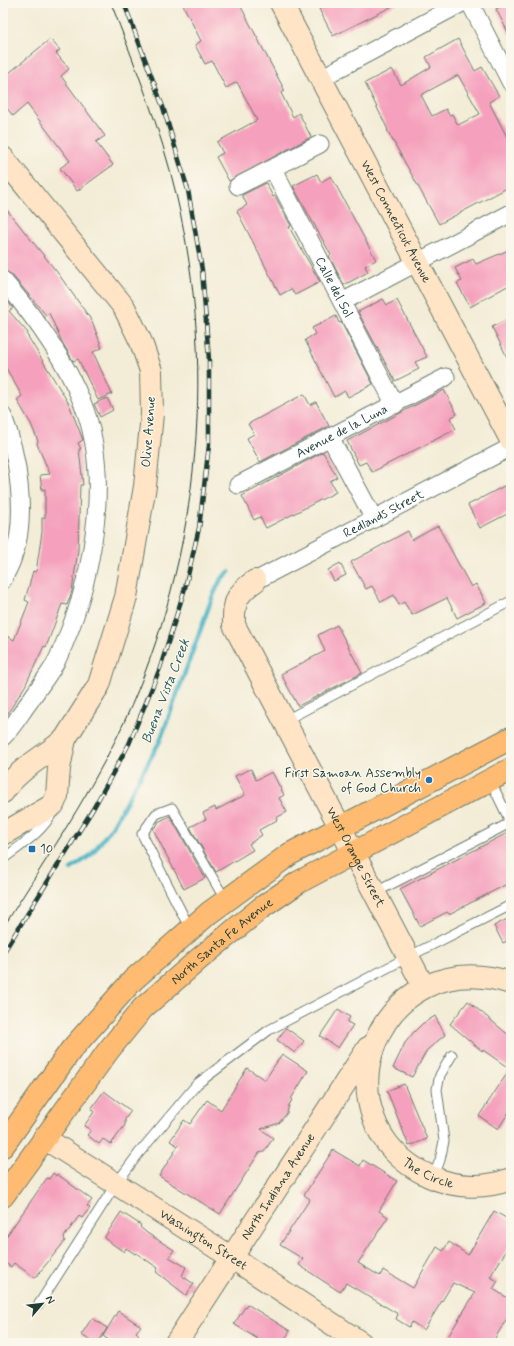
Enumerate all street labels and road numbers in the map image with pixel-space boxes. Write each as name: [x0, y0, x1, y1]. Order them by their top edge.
street label: West Connecticut Avenue: [357, 157, 435, 286]
street label: Calle del Sol: [311, 254, 357, 321]
street label: Olive Avenue: [138, 396, 160, 468]
street label: Avenue de la Luna: [293, 400, 391, 462]
street label: Redlands Street: [340, 486, 427, 542]
street label: West Orange Street: [322, 804, 389, 910]
street label: North Santa Fe Avenue: [167, 894, 276, 988]
street label: North Indiana Avenue: [237, 1130, 319, 1243]
street label: The Circle: [399, 1154, 455, 1192]
street label: Washington Street: [156, 1205, 251, 1274]

